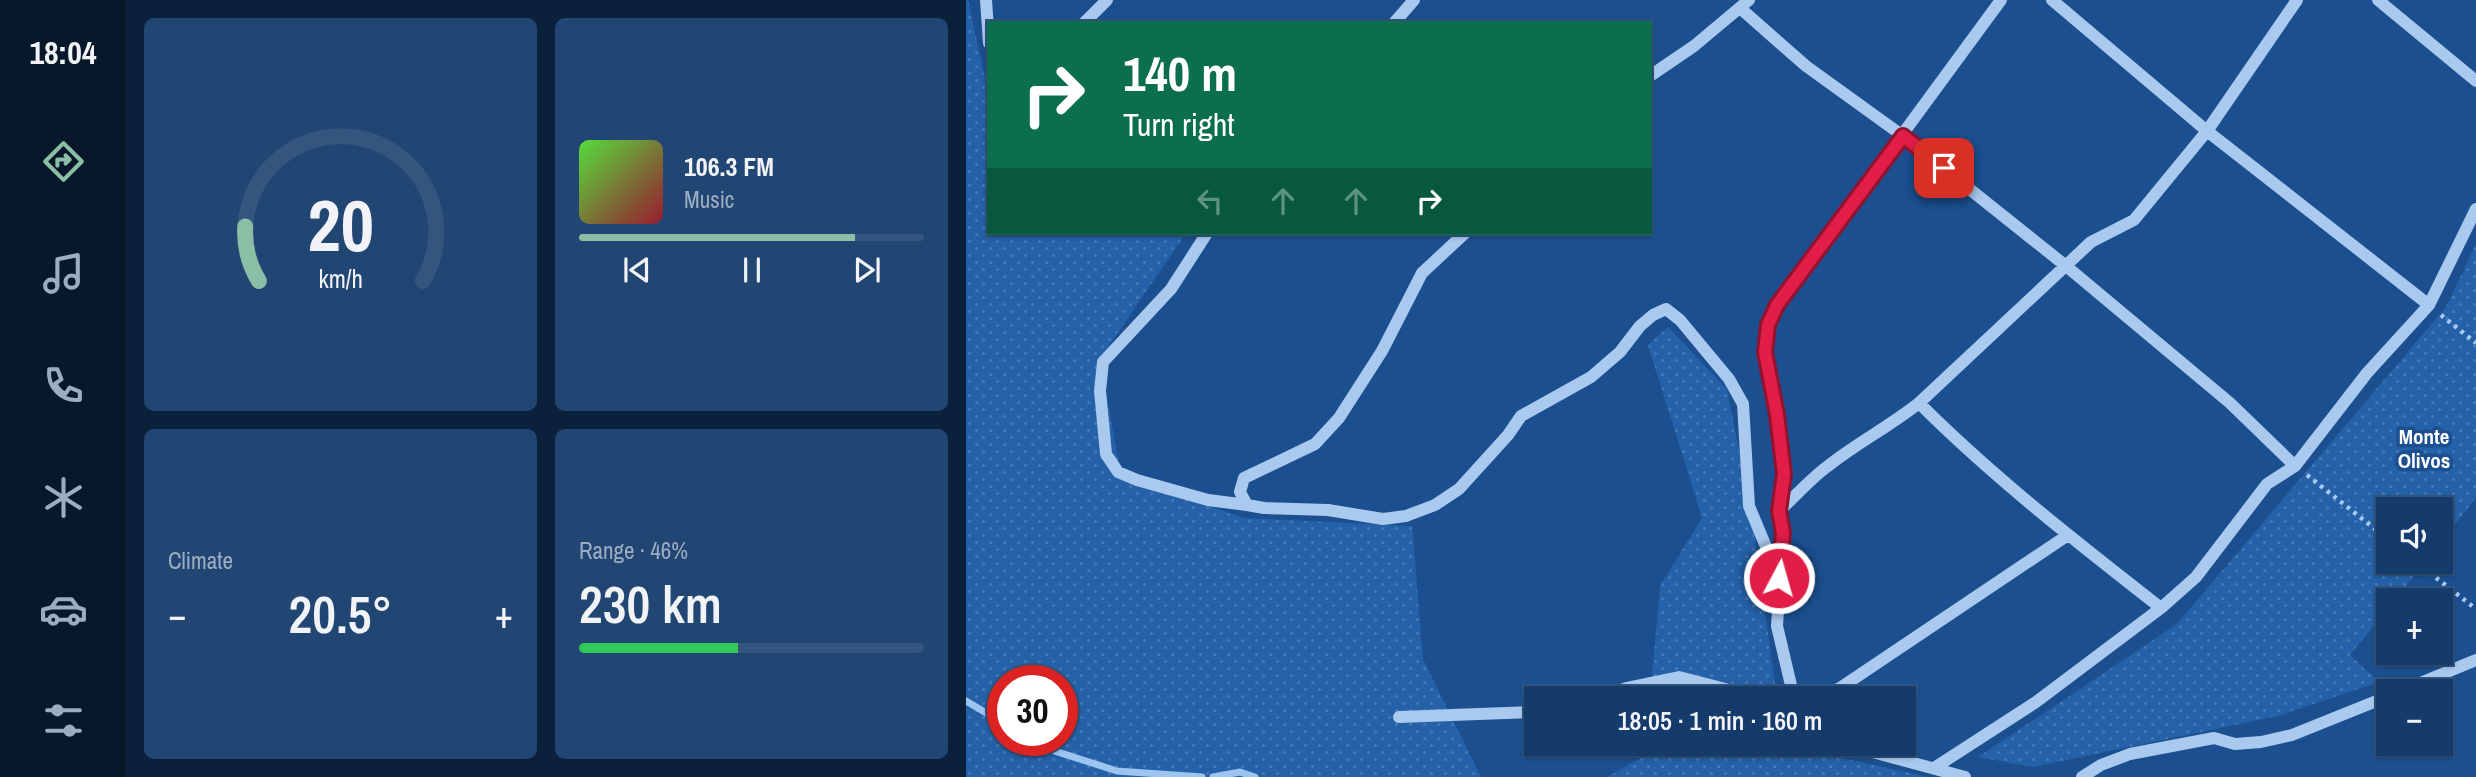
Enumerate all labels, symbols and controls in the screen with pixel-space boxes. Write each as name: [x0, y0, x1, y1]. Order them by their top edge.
text: 18:04: [29, 31, 97, 74]
text: 140 m: [1123, 40, 1237, 106]
icon: right: [1008, 49, 1099, 140]
text: Turn right: [1123, 103, 1235, 146]
icon: directions: [39, 137, 88, 186]
pin: [1914, 138, 1974, 198]
text: 106.3 FM: [684, 149, 774, 184]
icon: arrive: [1925, 149, 1963, 187]
text: 20: [307, 176, 374, 274]
icon: left: [1191, 182, 1229, 220]
icon: ahead: [1264, 182, 1302, 220]
icon: ahead: [1337, 182, 1375, 220]
icon: right: [1410, 182, 1448, 220]
text: Music: [684, 184, 734, 215]
icon: music: [39, 249, 88, 298]
icon: previous: [618, 251, 656, 289]
icon: pause: [733, 251, 771, 289]
icon: next: [848, 251, 886, 289]
text: km/h: [318, 262, 363, 296]
icon: phone: [39, 361, 88, 410]
district label: Monte Olivos: [2398, 422, 2450, 475]
icon: climate: [39, 473, 88, 522]
map controls: [2376, 497, 2453, 756]
button: sound: [2376, 497, 2453, 574]
text: Range · 46%: [579, 535, 688, 566]
position arrow: [1742, 541, 1816, 615]
text: Climate: [168, 545, 233, 576]
text: 230 km: [579, 569, 722, 639]
text: 20.5°: [289, 579, 392, 649]
icon: car: [39, 585, 88, 634]
button: +: [2376, 588, 2453, 665]
text: −: [168, 589, 186, 640]
text: +: [495, 589, 513, 640]
speed limit sign: 30: [987, 665, 1078, 756]
button: −: [2376, 679, 2453, 756]
icon: filters: [39, 696, 88, 745]
text: 18:05 · 1 min · 160 m: [1618, 703, 1822, 738]

